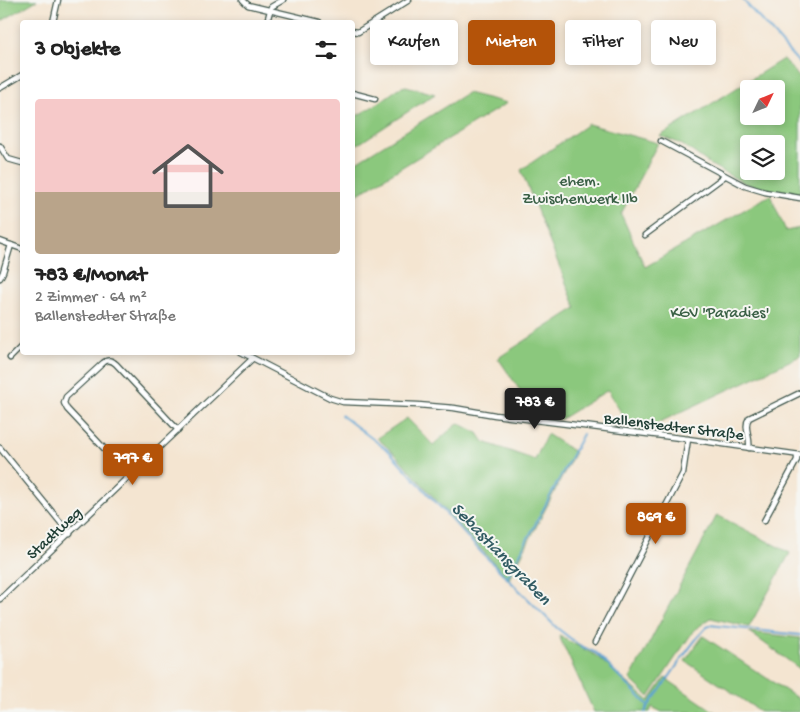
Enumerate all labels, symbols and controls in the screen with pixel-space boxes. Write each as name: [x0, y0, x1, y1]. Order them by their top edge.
chip: Kaufen: [370, 20, 458, 65]
chip: Mieten: [468, 20, 555, 65]
chip: Filter: [565, 20, 641, 65]
chip: Neu: [651, 20, 716, 65]
icon: filters: [312, 36, 340, 64]
text: 3 Objekte: [35, 38, 120, 63]
north arrow: [740, 80, 785, 125]
map controls: [740, 80, 785, 180]
icon: home: [143, 131, 233, 221]
button: layers: [740, 135, 785, 180]
park label: ehem. Zwischenwerk IIb: [522, 173, 638, 210]
text: 783 €/Monat: [35, 264, 147, 289]
text: 2 Zimmer · 64 m²: [35, 289, 147, 308]
park label: KGV 'Paradies': [671, 305, 769, 324]
text: Ballenstedter Straße: [35, 308, 176, 327]
pin: 783 €: [500, 388, 570, 430]
text: 783 €: [516, 394, 554, 413]
street label: Ballenstedter Straße: [602, 410, 745, 447]
pin: 797 €: [98, 444, 168, 486]
text: 797 €: [114, 450, 152, 469]
water label: Sebastiansgraben: [446, 499, 555, 611]
pin: 869 €: [621, 502, 691, 545]
street label: Stadtweg: [24, 504, 87, 565]
text: 869 €: [637, 509, 675, 528]

